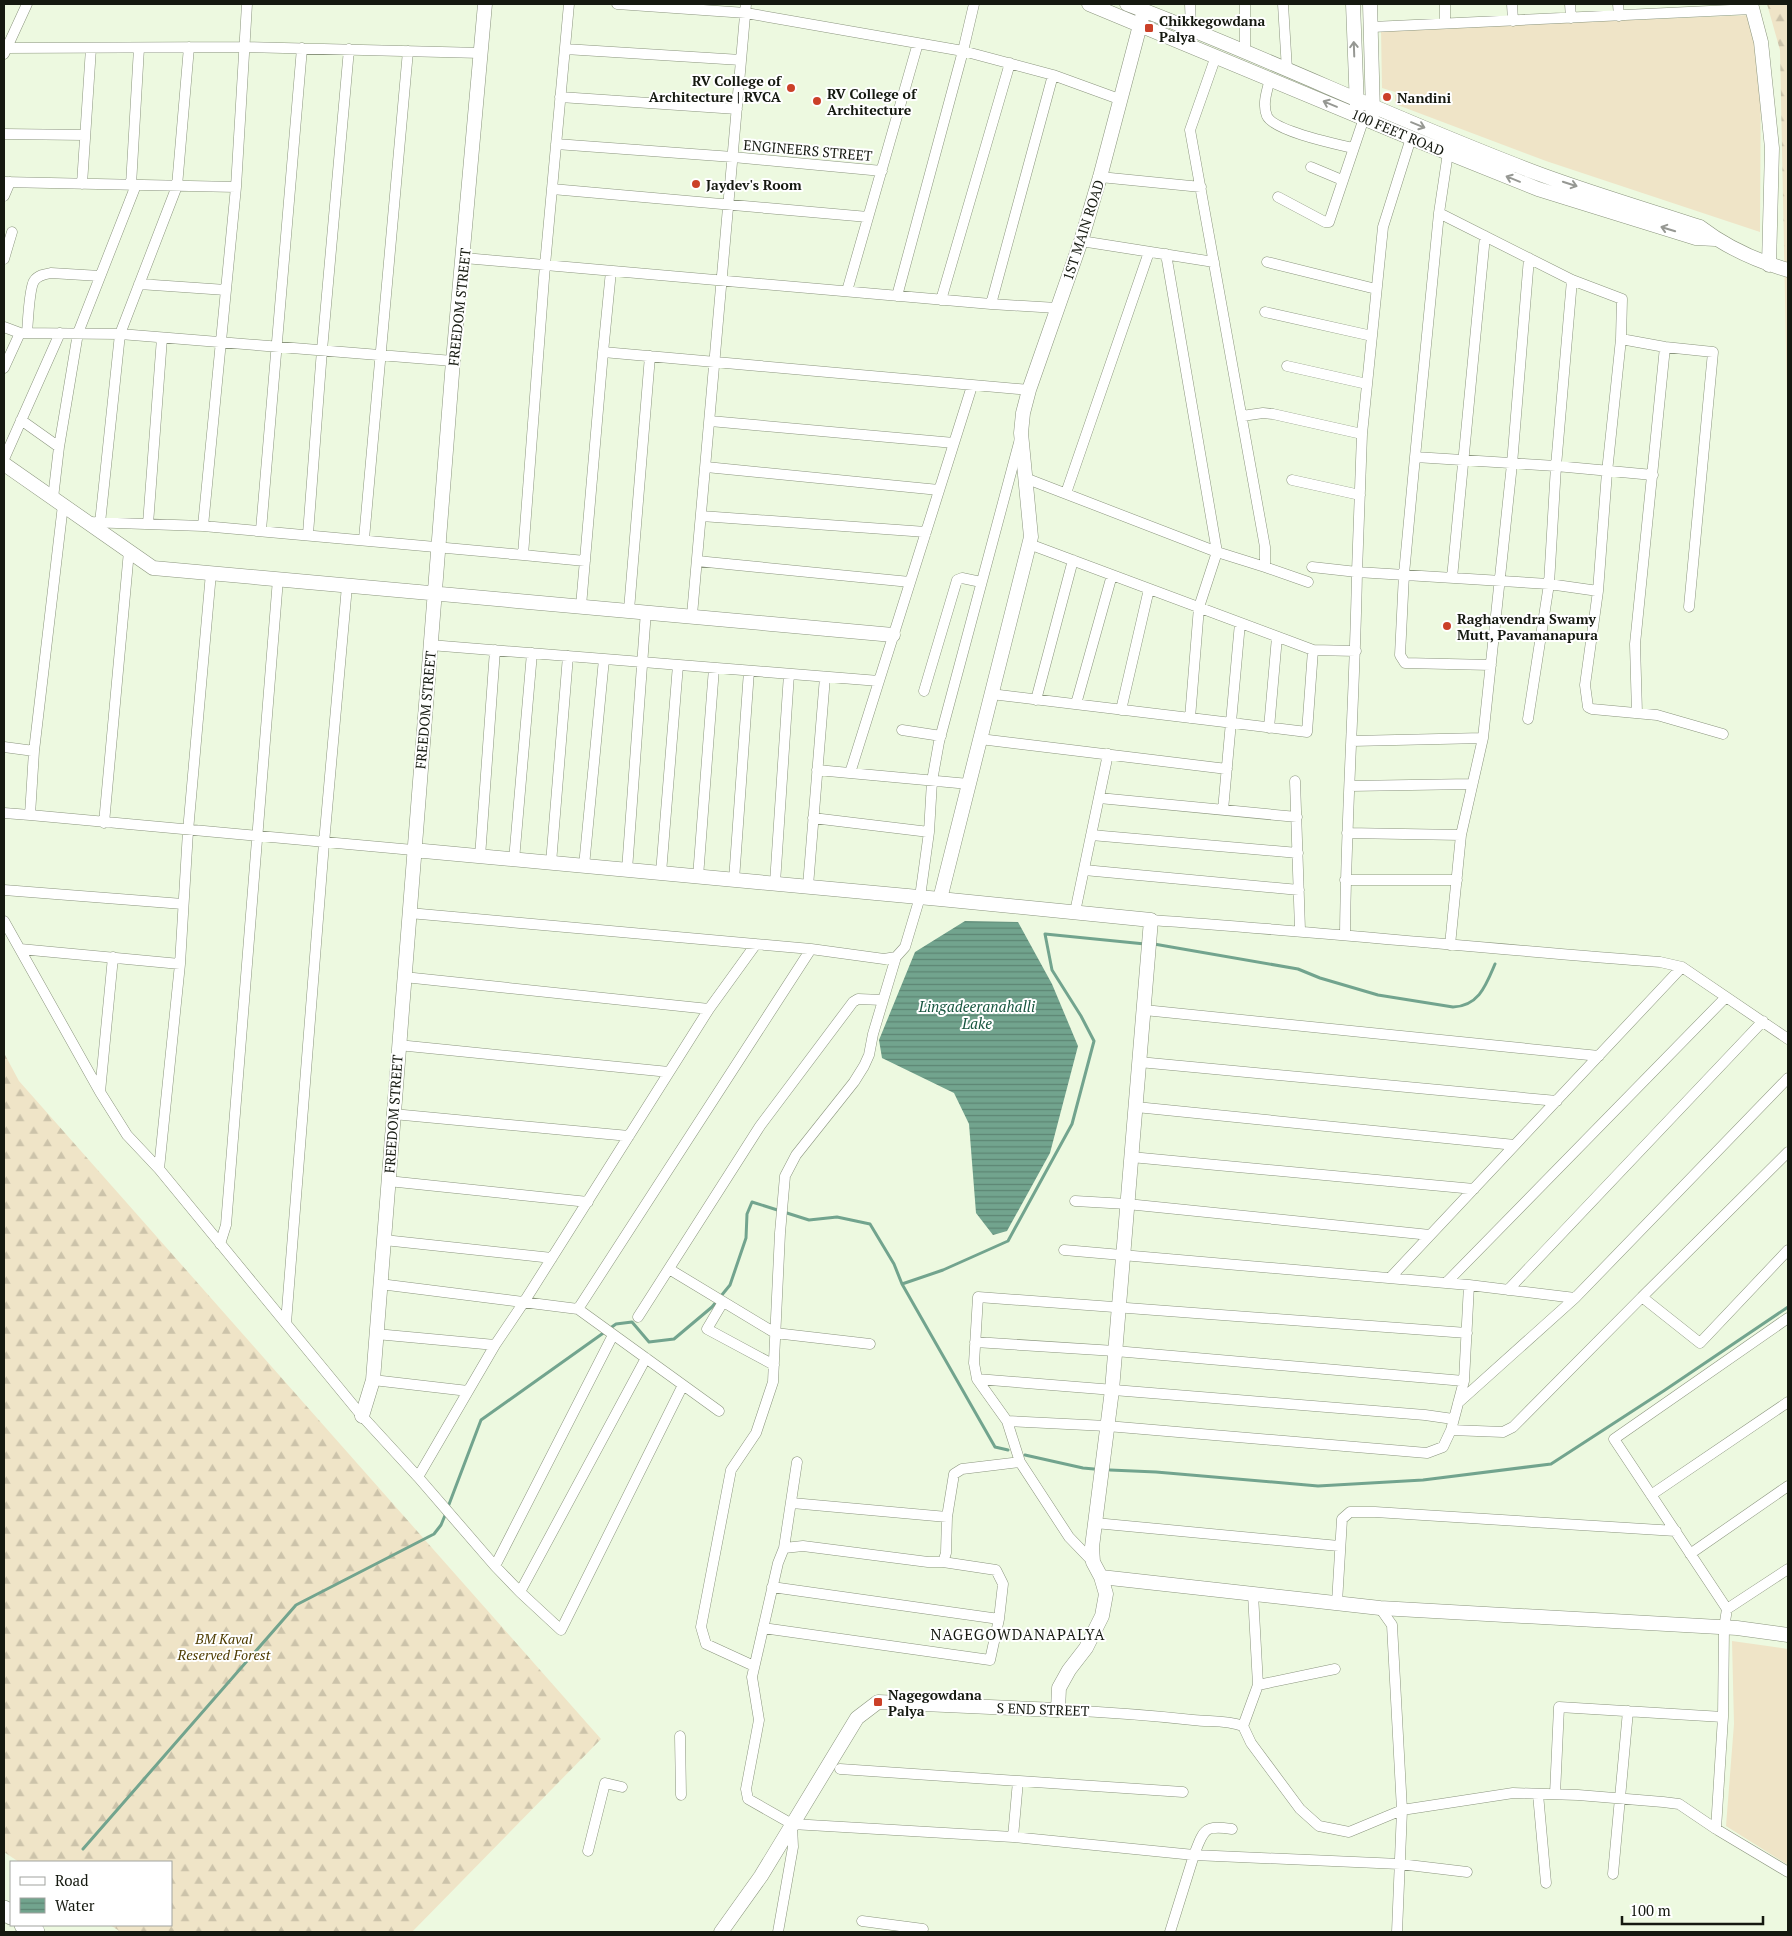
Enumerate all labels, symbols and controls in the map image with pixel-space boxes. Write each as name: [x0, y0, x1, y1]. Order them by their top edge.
place label: Chikkegowdana Palya: [1159, 11, 1266, 46]
marker: Chikkegowdana Palya: [1143, 22, 1155, 34]
one-way arrow: [1350, 41, 1359, 57]
place label: RV College of Architecture | RVCA: [649, 71, 783, 106]
marker: RV College of Architecture | RVCA: [785, 82, 797, 94]
place label: RV College of Architecture: [827, 84, 918, 119]
place label: Nandini: [1397, 88, 1451, 107]
marker: Nandini: [1381, 91, 1393, 103]
marker: RV College of Architecture: [811, 95, 823, 107]
one-way arrow: [1323, 98, 1338, 107]
street label: 100 FEET ROAD: [1349, 104, 1448, 160]
one-way arrow: [1410, 121, 1425, 130]
street label: ENGINEERS STREET: [743, 135, 874, 165]
one-way arrow: [1506, 174, 1521, 183]
place label: Jaydev's Room: [706, 175, 802, 194]
street label: 1ST MAIN ROAD: [1058, 177, 1108, 283]
marker: Jaydev's Room: [690, 178, 702, 190]
one-way arrow: [1561, 180, 1577, 189]
one-way arrow: [1660, 224, 1676, 234]
street label: FREEDOM STREET: [443, 247, 475, 367]
place label: Raghavendra Swamy Mutt, Pavamanapura: [1457, 609, 1598, 644]
marker: Raghavendra Swamy Mutt, Pavamanapura: [1441, 620, 1453, 632]
street label: FREEDOM STREET: [410, 650, 440, 770]
water label: Lingadeeranahalli Lake: [918, 996, 1036, 1033]
street label: FREEDOM STREET: [379, 1054, 407, 1174]
district label: NAGEGOWDANAPALYA: [930, 1624, 1106, 1644]
park label: BM Kaval Reserved Forest: [177, 1629, 271, 1664]
place label: Nagegowdana Palya: [888, 1685, 982, 1720]
marker: Nagegowdana Palya: [872, 1696, 884, 1708]
street label: S END STREET: [996, 1698, 1090, 1720]
legend: [10, 1861, 172, 1926]
text: Road: [55, 1870, 88, 1890]
scale bar: [1622, 1894, 1763, 1926]
text: Water: [55, 1895, 95, 1915]
text: 100 m: [1630, 1900, 1671, 1920]

